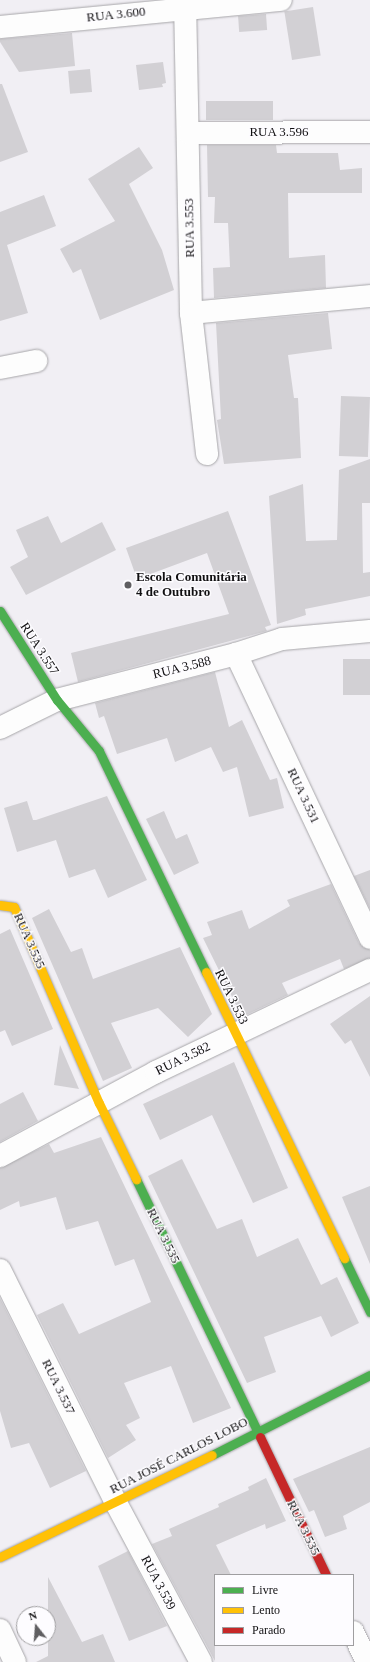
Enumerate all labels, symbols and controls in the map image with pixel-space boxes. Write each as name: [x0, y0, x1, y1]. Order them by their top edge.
street label: RUA 3.600: [85, 4, 147, 26]
street label: RUA 3.596: [249, 124, 309, 140]
street label: RUA 3.553: [182, 198, 198, 258]
place label: Escola Comunitária 4 de Outubro: [136, 570, 247, 601]
marker: Escola Comunitária 4 de Outubro: [123, 580, 133, 590]
street label: RUA 3.557: [16, 620, 62, 678]
street label: RUA 3.588: [151, 653, 213, 683]
street label: RUA 3.531: [283, 766, 323, 826]
street label: RUA 3.535: [10, 910, 48, 972]
street label: RUA 3.533: [211, 967, 251, 1027]
street label: RUA 3.582: [153, 1039, 213, 1079]
street label: RUA 3.535: [143, 1206, 183, 1266]
street label: RUA 3.537: [38, 1357, 78, 1417]
street label: RUA JOSÉ CARLOS LOBO: [107, 1414, 251, 1498]
street label: RUA 3.535: [283, 1498, 323, 1558]
street label: RUA 3.539: [137, 1553, 179, 1613]
legend: [214, 1574, 354, 1646]
text: Livre: [252, 1583, 278, 1597]
text: Lento: [252, 1603, 280, 1617]
north arrow: [16, 1606, 56, 1646]
text: N: [27, 1609, 38, 1622]
text: Parado: [252, 1623, 285, 1637]

